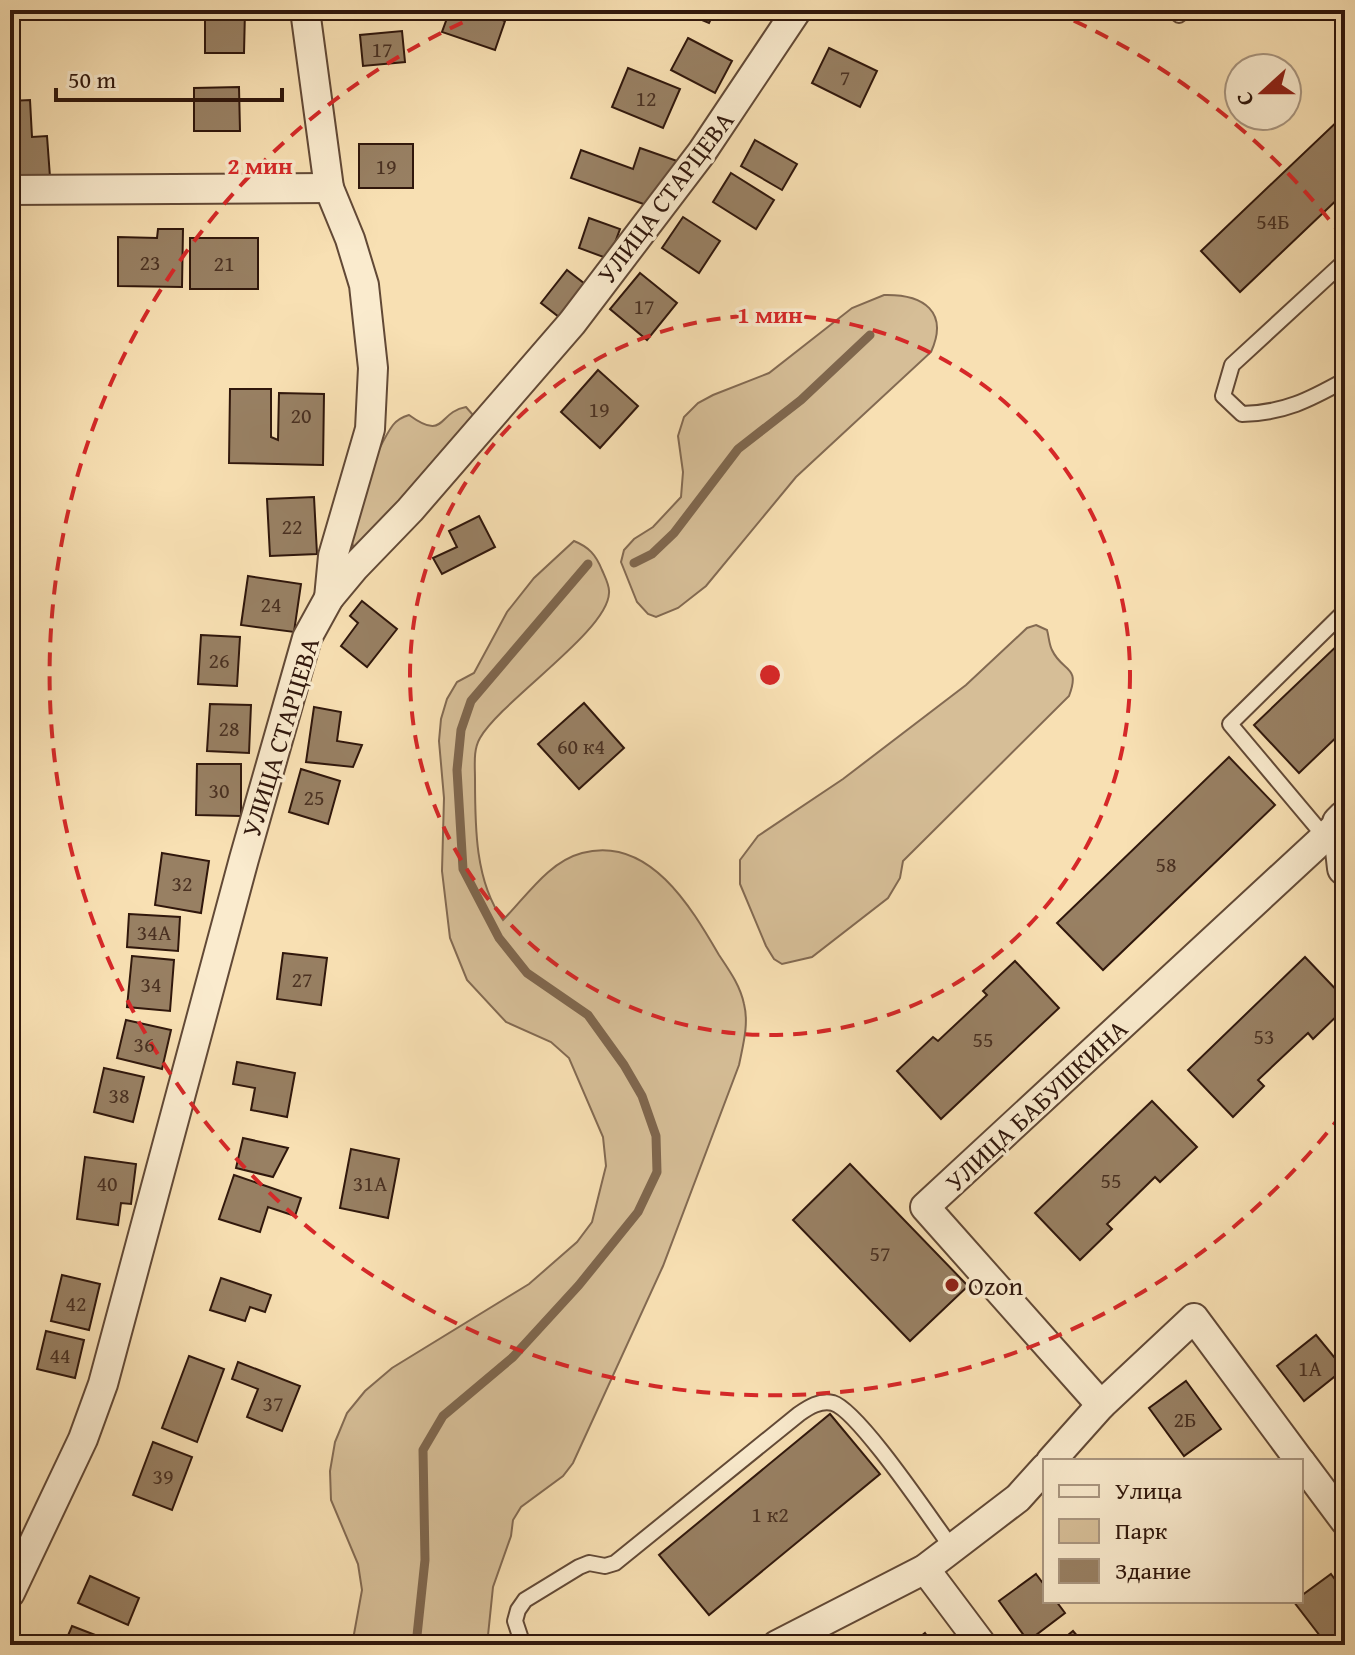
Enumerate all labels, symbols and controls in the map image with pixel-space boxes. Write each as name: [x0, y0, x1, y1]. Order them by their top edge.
house number: 17: [371, 33, 393, 65]
scale bar: [56, 52, 282, 102]
north arrow: [1223, 52, 1303, 132]
house number: 7: [840, 61, 850, 93]
text: 50 m: [68, 62, 116, 97]
house number: 12: [635, 82, 657, 114]
text: С: [1227, 88, 1261, 111]
street label: УЛИЦА СТАРЦЕВА: [587, 102, 743, 291]
text: 2 мин: [227, 148, 293, 183]
house number: 19: [375, 150, 397, 182]
house number: 54Б: [1256, 205, 1290, 237]
house number: 23: [139, 246, 161, 278]
house number: 21: [213, 247, 235, 279]
house number: 17: [633, 290, 655, 322]
text: 1 мин: [737, 297, 803, 332]
house number: 19: [588, 393, 610, 425]
house number: 20: [290, 399, 312, 431]
house number: 22: [281, 510, 303, 542]
house number: 24: [260, 588, 282, 620]
street label: УЛИЦА СТАРЦЕВА: [231, 632, 329, 842]
house number: 26: [208, 644, 230, 676]
centre of rings: [756, 661, 784, 689]
house number: 28: [218, 712, 240, 744]
house number: 60 к4: [557, 730, 605, 762]
house number: 30: [208, 774, 230, 806]
house number: 25: [303, 781, 325, 813]
house number: 58: [1155, 848, 1177, 880]
house number: 32: [171, 867, 193, 899]
house number: 34А: [137, 916, 172, 948]
house number: 27: [291, 963, 313, 995]
house number: 34: [140, 968, 162, 1000]
street label: УЛИЦА БАБУШКИНА: [936, 1010, 1136, 1200]
house number: 53: [1253, 1020, 1275, 1052]
house number: 55: [972, 1023, 994, 1055]
house number: 36: [133, 1028, 155, 1060]
house number: 38: [108, 1079, 130, 1111]
house number: 55: [1100, 1164, 1122, 1196]
house number: 40: [96, 1167, 118, 1199]
house number: 31А: [353, 1167, 388, 1199]
house number: 57: [869, 1237, 891, 1269]
place label: Ozon: [968, 1266, 1023, 1305]
marker: Ozon: [943, 1276, 961, 1294]
house number: 42: [65, 1287, 87, 1319]
house number: 44: [49, 1339, 71, 1371]
house number: 1А: [1298, 1352, 1323, 1384]
house number: 37: [262, 1387, 284, 1419]
house number: 2Б: [1173, 1403, 1197, 1435]
legend: [1043, 1459, 1303, 1603]
house number: 39: [152, 1460, 174, 1492]
text: Улица: [1115, 1473, 1183, 1508]
house number: 1 к2: [751, 1498, 789, 1530]
text: Парк: [1115, 1513, 1168, 1548]
text: Здание: [1115, 1553, 1191, 1588]

